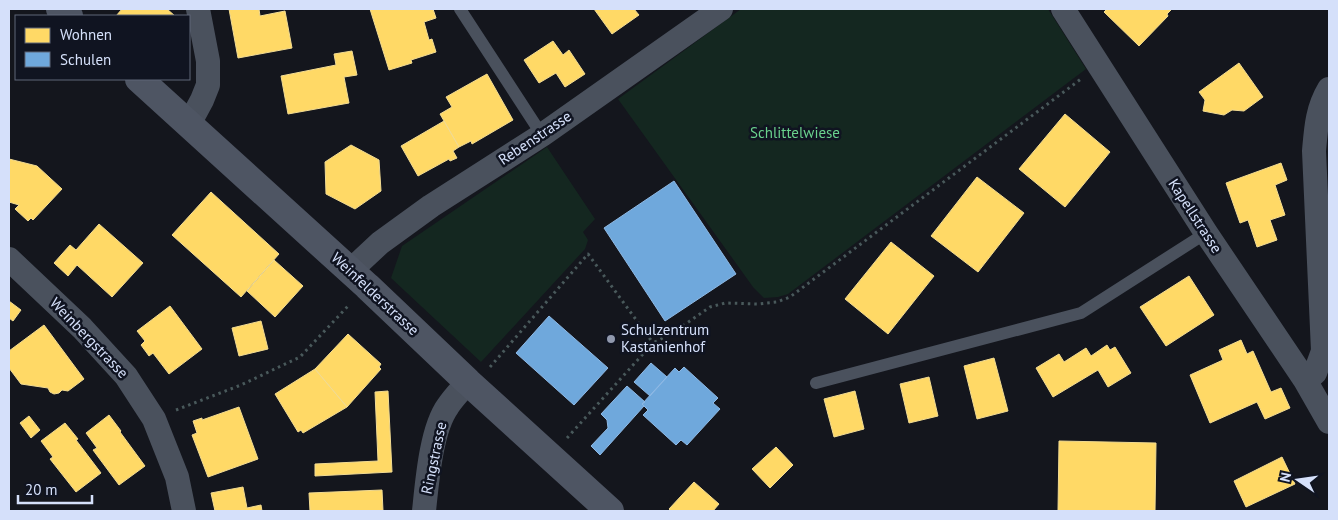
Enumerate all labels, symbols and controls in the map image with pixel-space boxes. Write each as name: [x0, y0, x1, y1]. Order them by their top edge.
legend: [15, 15, 190, 80]
text: Wohnen: [60, 25, 112, 44]
text: Schulen: [60, 50, 111, 69]
street label: Rebenstrasse: [495, 106, 575, 169]
park label: Schlittelwiese: [750, 123, 840, 142]
street label: Kapellstrasse: [1164, 175, 1226, 256]
street label: Weinfelderstrasse: [327, 248, 423, 339]
street label: Weinbergstrasse: [46, 293, 133, 382]
place label: Schulzentrum Kastanienhof: [621, 320, 709, 356]
marker: Schulzentrum Kastanienhof: [605, 333, 617, 345]
street label: Ringstrasse: [417, 420, 450, 496]
north arrow: [1273, 455, 1323, 505]
text: N: [1276, 471, 1295, 484]
scale bar: [18, 472, 91, 504]
text: 20 m: [25, 480, 58, 499]

